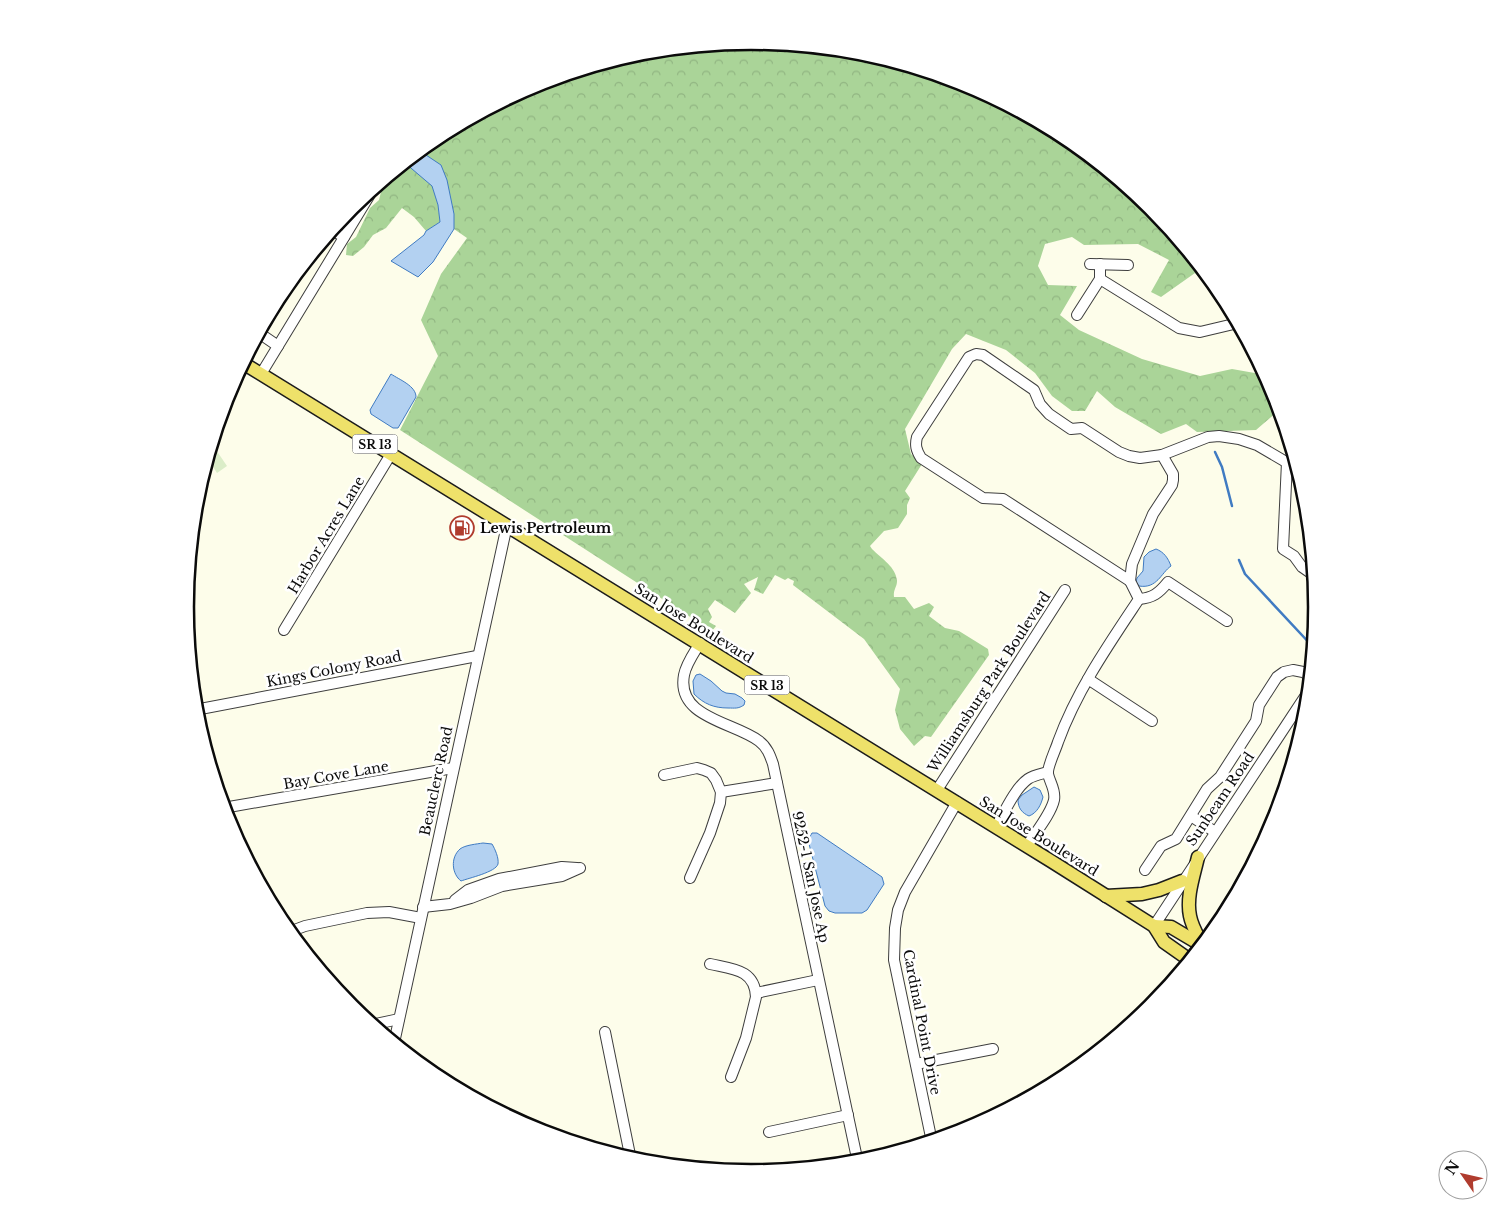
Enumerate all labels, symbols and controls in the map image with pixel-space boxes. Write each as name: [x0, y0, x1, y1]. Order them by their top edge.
road number: SR 13: [352, 434, 398, 454]
street label: Harbor Acres Lane: [284, 473, 368, 597]
fuel station icon: Lewis Pertroleum: [449, 515, 475, 541]
place label: Lewis Pertroleum: [480, 519, 612, 537]
street label: San Jose Boulevard: [631, 579, 757, 667]
street label: Williamsburg Park Boulevard: [923, 588, 1055, 777]
street label: Kings Colony Road: [265, 647, 404, 691]
road number: SR 13: [744, 676, 790, 694]
street label: Beauclerc Road: [416, 724, 456, 837]
street label: Sunbeam Road: [1182, 748, 1258, 849]
street label: Bay Cove Lane: [282, 757, 390, 793]
street label: San Jose Boulevard: [976, 792, 1102, 880]
street label: 9252-1 San Jose Ap: [788, 810, 834, 944]
street label: Cardinal Point Drive: [899, 948, 945, 1096]
north arrow: [1438, 1150, 1488, 1200]
text: N: [1441, 1157, 1463, 1178]

